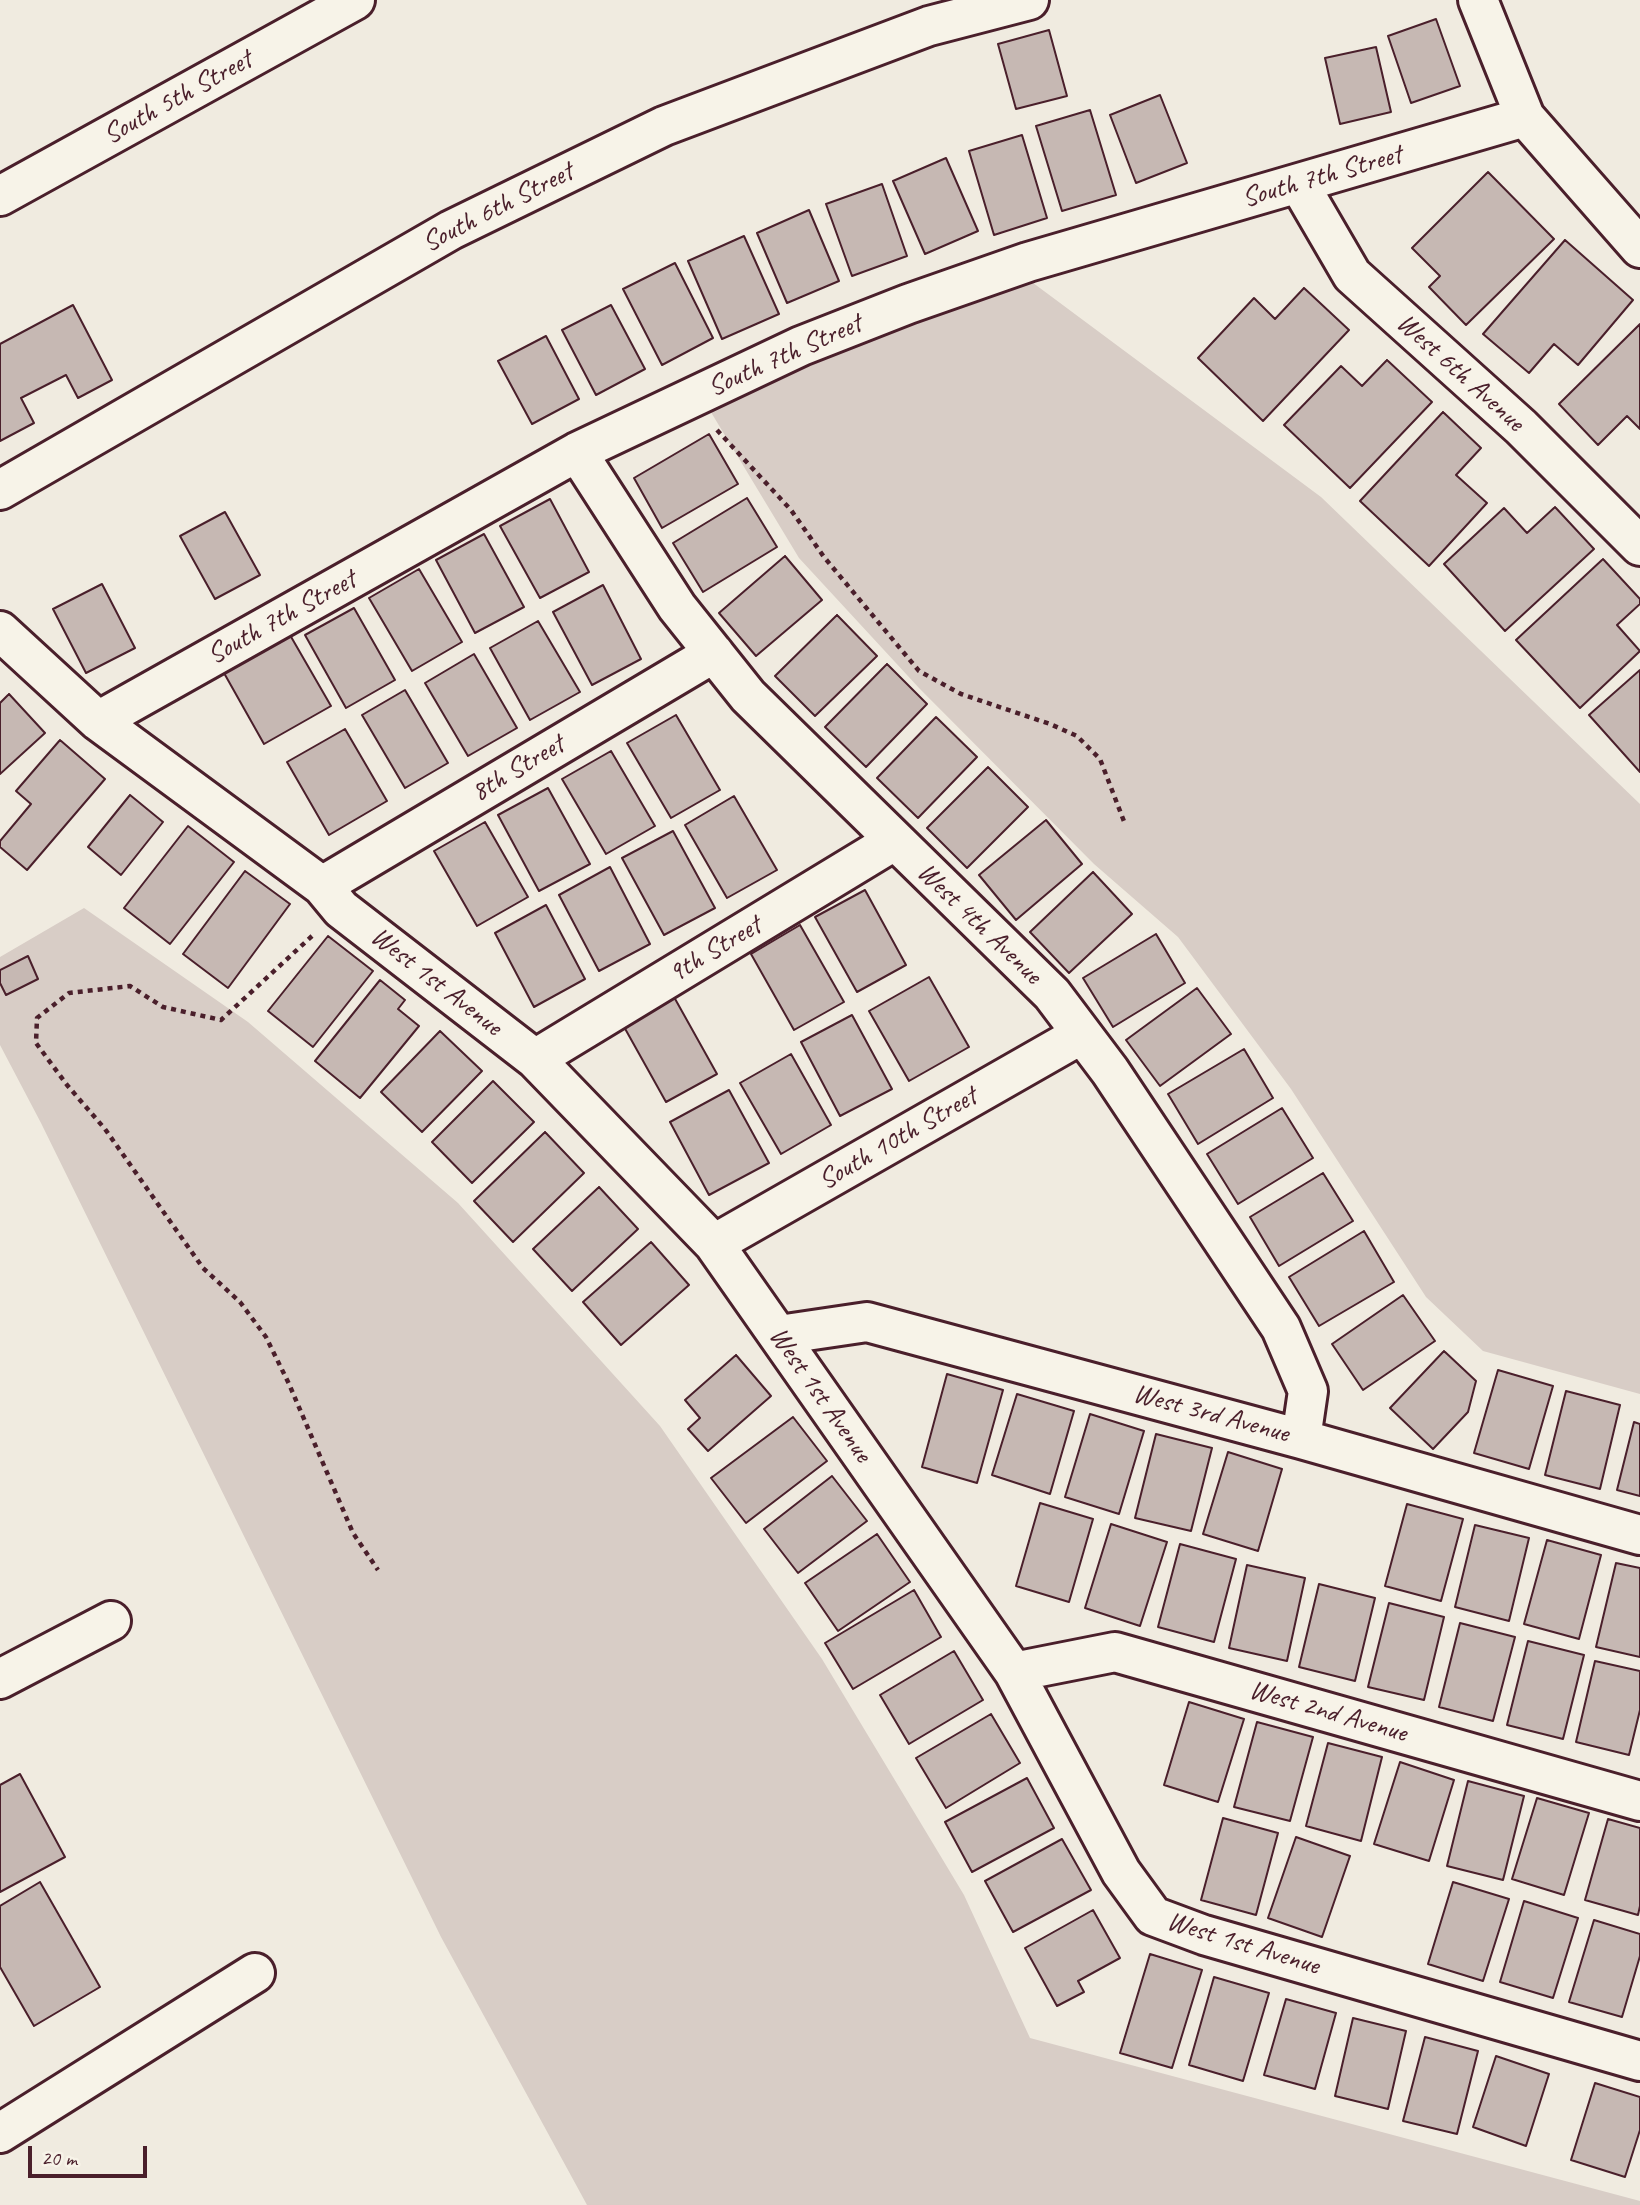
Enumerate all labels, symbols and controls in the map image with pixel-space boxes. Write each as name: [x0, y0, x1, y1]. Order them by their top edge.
street label: South 5th Street: [98, 43, 258, 153]
street label: South 7th Street: [1238, 138, 1406, 216]
street label: South 6th Street: [417, 156, 579, 260]
street label: South 7th Street: [703, 307, 867, 405]
street label: West 6th Avenue: [1389, 307, 1531, 439]
street label: South 7th Street: [202, 563, 362, 673]
street label: 8th Street: [465, 728, 571, 810]
street label: West 4th Avenue: [909, 856, 1049, 992]
street label: 9th Street: [662, 909, 768, 991]
street label: West 1st Avenue: [364, 920, 508, 1044]
street label: South 10th Street: [813, 1080, 983, 1198]
street label: West 1st Avenue: [761, 1321, 879, 1469]
street label: West 3rd Avenue: [1129, 1377, 1293, 1451]
street label: West 2nd Avenue: [1245, 1673, 1411, 1751]
street label: West 1st Avenue: [1163, 1905, 1323, 1983]
scale bar: [32, 2132, 150, 2176]
text: 20 m: [41, 2145, 77, 2171]

